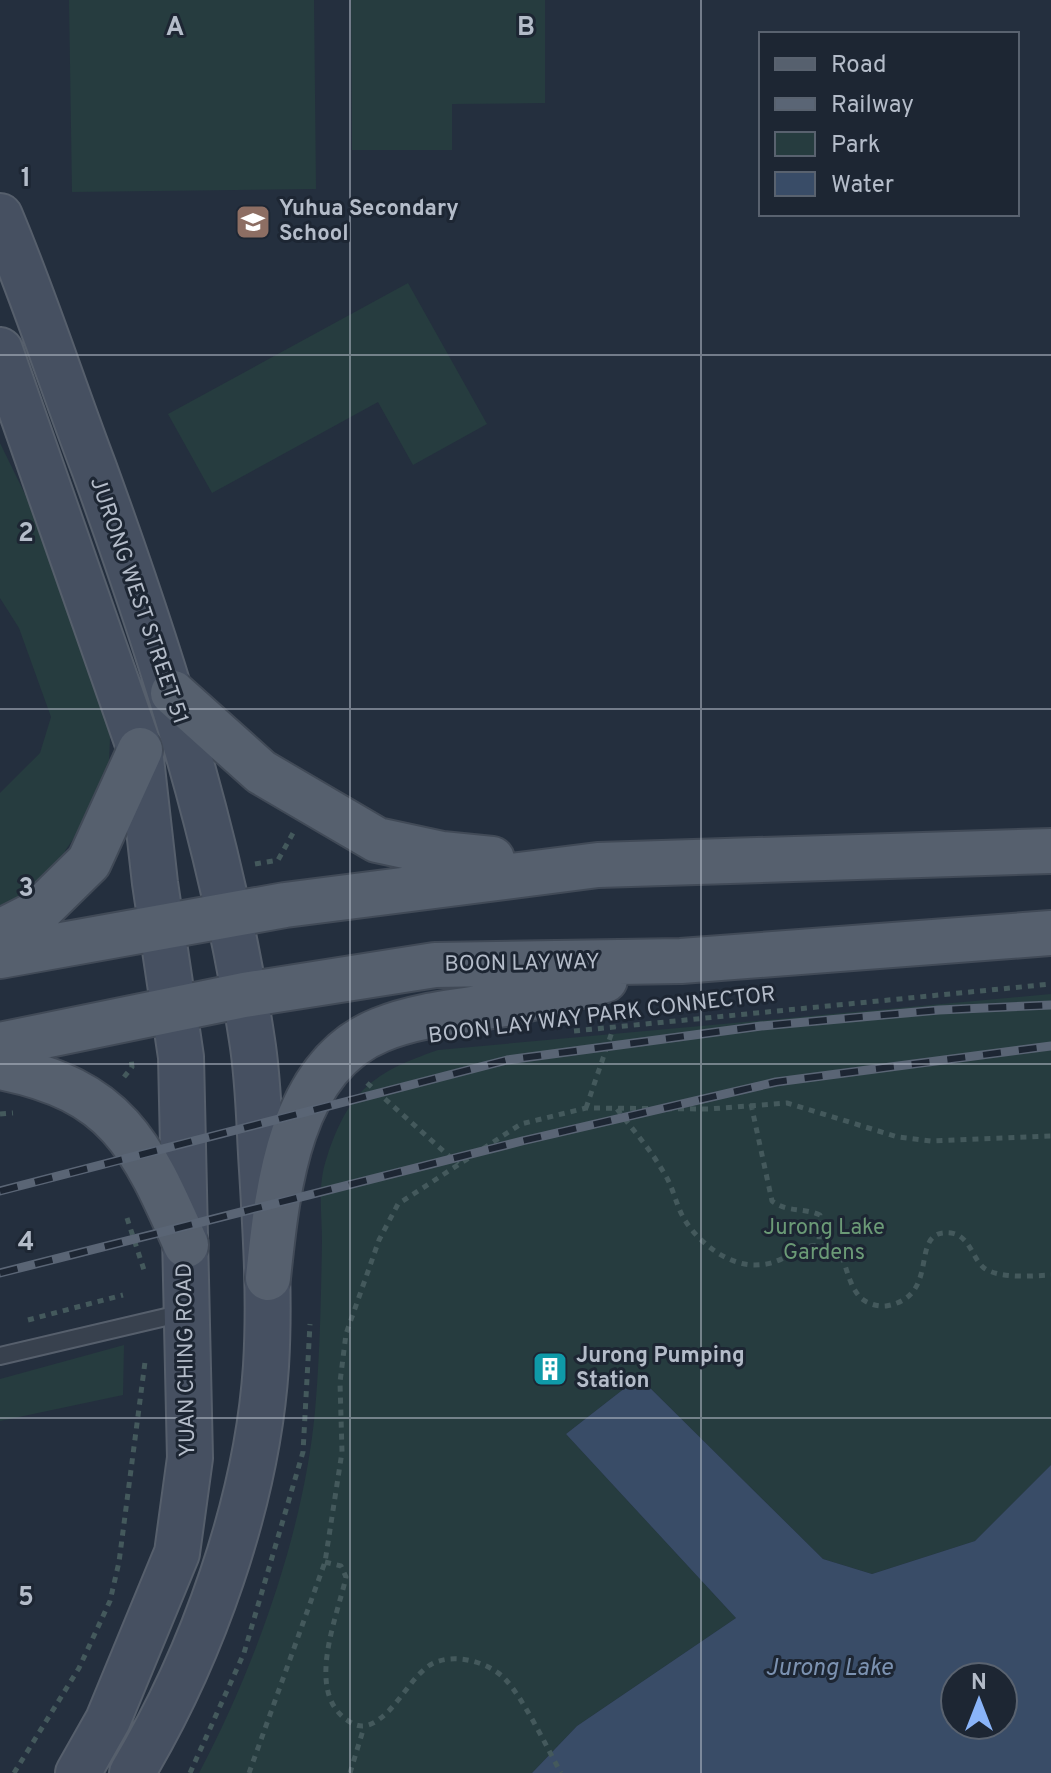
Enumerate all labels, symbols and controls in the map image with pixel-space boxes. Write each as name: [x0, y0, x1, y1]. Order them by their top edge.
text: A: [166, 12, 184, 45]
text: B: [517, 12, 535, 45]
legend: [759, 32, 1019, 216]
text: Road: [831, 51, 887, 81]
text: Railway: [831, 91, 914, 121]
text: Park: [831, 131, 881, 161]
text: 1: [21, 163, 31, 196]
text: Water: [831, 171, 894, 201]
place label: Yuhua Secondary School: [279, 196, 459, 248]
school or university icon: Yuhua Secondary School: [234, 203, 272, 241]
street label: JURONG WEST STREET 51: [83, 474, 193, 728]
text: 2: [18, 518, 34, 551]
text: 3: [18, 873, 34, 906]
street label: BOON LAY WAY: [444, 949, 600, 979]
street label: BOON LAY WAY PARK CONNECTOR: [427, 981, 777, 1051]
park label: Jurong Lake Gardens: [763, 1215, 885, 1267]
text: 4: [18, 1227, 34, 1260]
street label: YUAN CHING ROAD: [172, 1263, 202, 1457]
place label: Jurong Pumping Station: [576, 1343, 745, 1395]
building icon: Jurong Pumping Station: [531, 1350, 569, 1388]
text: 5: [18, 1582, 34, 1615]
water label: Jurong Lake: [765, 1654, 893, 1684]
north arrow: [939, 1661, 1019, 1741]
text: N: [971, 1670, 987, 1697]

